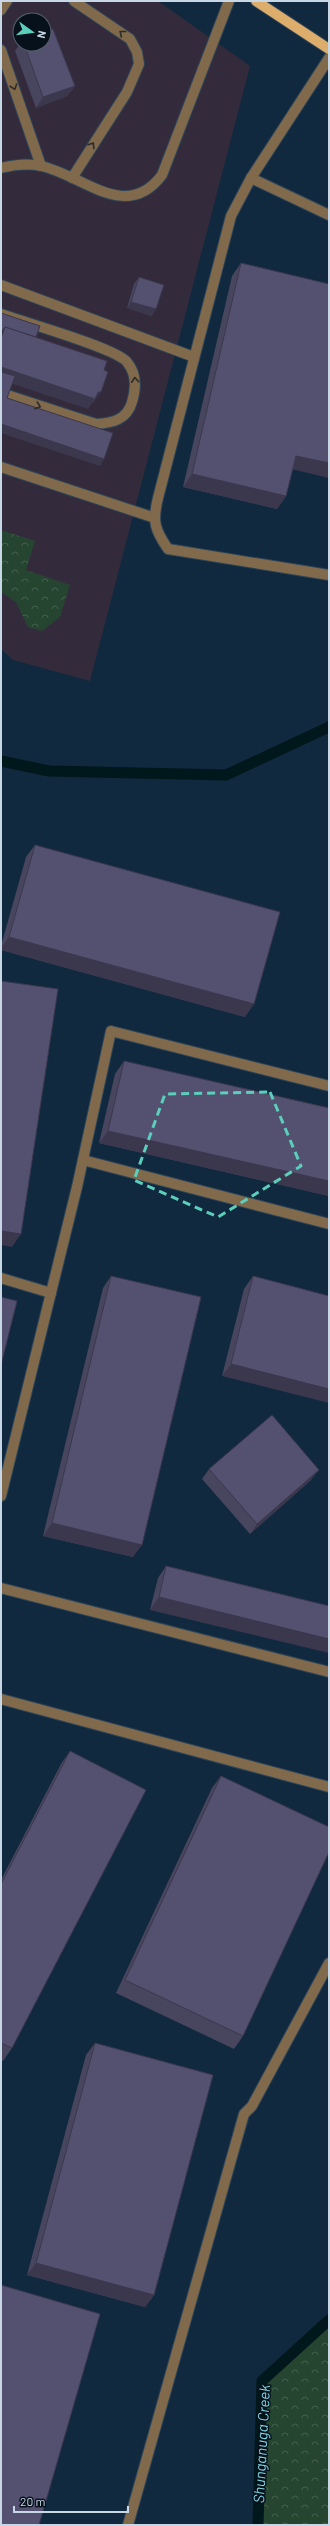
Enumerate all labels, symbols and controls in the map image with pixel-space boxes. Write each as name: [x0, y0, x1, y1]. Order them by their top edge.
north arrow: [12, 12, 52, 52]
text: N: [35, 29, 49, 40]
one-way arrow: [120, 31, 127, 38]
one-way arrow: [9, 83, 17, 90]
one-way arrow: [88, 142, 95, 149]
one-way arrow: [130, 377, 139, 383]
one-way arrow: [34, 401, 41, 410]
water label: Shunganuga Creek: [249, 2383, 273, 2504]
scale bar: [14, 2488, 128, 2514]
text: 20 m: [20, 2494, 46, 2508]

